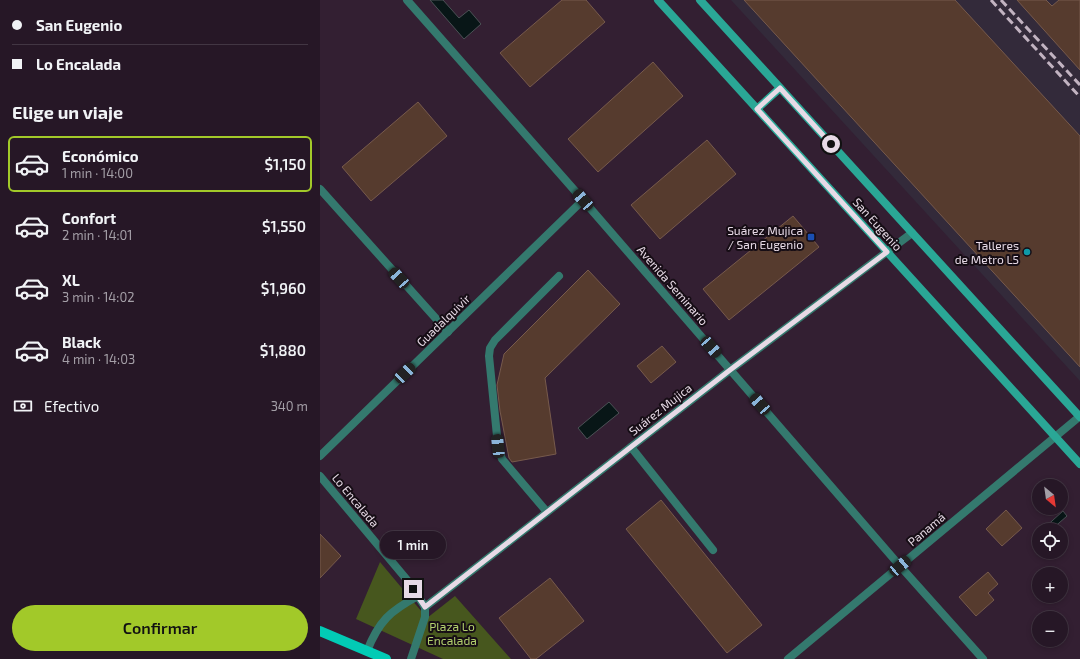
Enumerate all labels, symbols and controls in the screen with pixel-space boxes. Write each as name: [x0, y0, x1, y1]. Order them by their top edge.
text: San Eugenio: [36, 16, 122, 34]
text: Lo Encalada: [36, 55, 121, 73]
text: Elige un viaje: [12, 101, 123, 123]
route start: [822, 135, 840, 153]
icon: car: [14, 146, 50, 182]
text: Económico: [62, 147, 139, 165]
text: $1,150: [265, 155, 306, 173]
text: 1 min · 14:00: [62, 165, 133, 181]
car: [571, 187, 595, 213]
street label: San Eugenio: [851, 195, 906, 253]
icon: car: [14, 208, 50, 244]
text: Confort: [62, 209, 116, 227]
text: $1,550: [262, 217, 306, 235]
place label: Suárez Mujica / San Eugenio: [727, 223, 803, 251]
text: 2 min · 14:01: [62, 227, 133, 243]
marker: Suárez Mujica / San Eugenio: [806, 232, 816, 242]
place label: Talleres de Metro L5: [955, 238, 1019, 266]
street label: Avenida Seminario: [635, 242, 711, 328]
marker: Talleres de Metro L5: [1022, 247, 1032, 257]
car: [387, 265, 411, 291]
icon: car: [14, 270, 50, 306]
text: XL: [62, 271, 80, 289]
text: $1,960: [261, 279, 306, 297]
text: 3 min · 14:02: [62, 289, 135, 305]
street label: Guadalquivir: [413, 291, 473, 349]
icon: car: [14, 332, 50, 368]
text: Black: [62, 333, 101, 351]
car: [699, 334, 723, 360]
text: $1,880: [260, 341, 306, 359]
text: 4 min · 14:03: [62, 351, 135, 367]
car: [392, 360, 418, 386]
street label: Suárez Mujica: [626, 380, 695, 439]
car: [748, 391, 772, 417]
icon: cash: [12, 395, 34, 417]
text: Efectivo: [44, 397, 99, 415]
text: 340 m: [271, 398, 308, 414]
car: [491, 433, 505, 459]
street label: Lo Encalada: [330, 470, 382, 530]
north arrow: [1032, 479, 1068, 515]
map controls: [1032, 479, 1068, 647]
street label: Panamá: [905, 509, 947, 549]
button: locate: [1032, 523, 1068, 559]
callout: 1 min: [380, 531, 446, 559]
text: 1 min: [398, 537, 428, 553]
car: [887, 554, 913, 578]
button: +: [1032, 567, 1068, 603]
route end: [404, 580, 422, 598]
button: Confirmar: [12, 605, 308, 651]
button: −: [1032, 611, 1068, 647]
park label: Plaza Lo Encalada: [427, 619, 477, 647]

